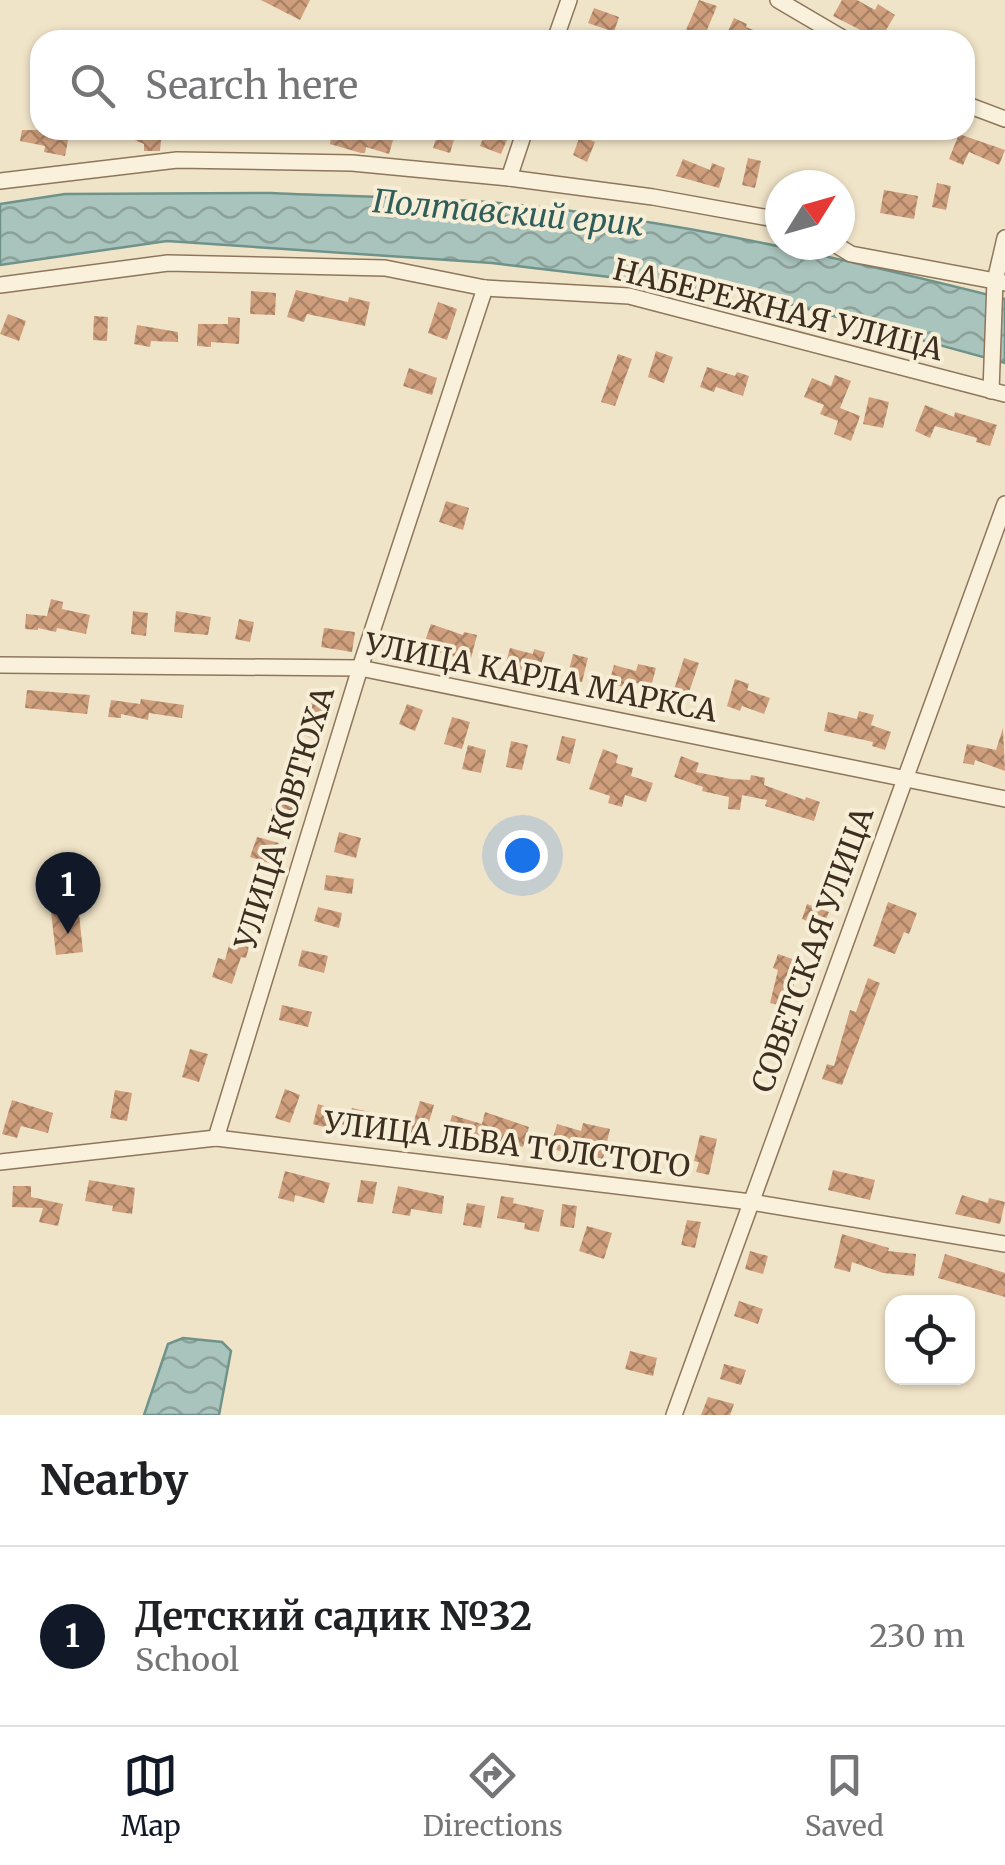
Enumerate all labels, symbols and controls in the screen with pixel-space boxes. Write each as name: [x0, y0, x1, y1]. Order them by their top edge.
search box: [30, 30, 975, 140]
icon: search: [65, 58, 120, 113]
text: Search here: [145, 62, 358, 109]
north arrow: [765, 170, 855, 260]
water label: Полтавский ерик: [371, 181, 645, 245]
street label: НАБЕРЕЖНАЯ УЛИЦА: [610, 250, 948, 369]
street label: УЛИЦА КАРЛА МАРКСА: [361, 624, 721, 730]
street label: УЛИЦА КОВТЮХА: [226, 681, 342, 954]
street label: СОВЕТСКАЯ УЛИЦА: [743, 801, 882, 1097]
your location: [497, 830, 548, 881]
pin: 1: [36, 852, 100, 934]
street label: УЛИЦА ЛЬВА ТОЛСТОГО: [321, 1103, 692, 1185]
map controls: [885, 1295, 975, 1385]
button: locate: [885, 1295, 975, 1385]
text: Nearby: [40, 1454, 188, 1506]
text: Детский садик №32: [135, 1593, 532, 1640]
text: 1: [65, 1616, 80, 1656]
text: 230 m: [869, 1616, 965, 1656]
text: School: [135, 1640, 239, 1680]
tab: Map: [121, 1748, 181, 1844]
tab: Directions: [423, 1748, 563, 1844]
tab: Saved: [805, 1748, 884, 1844]

